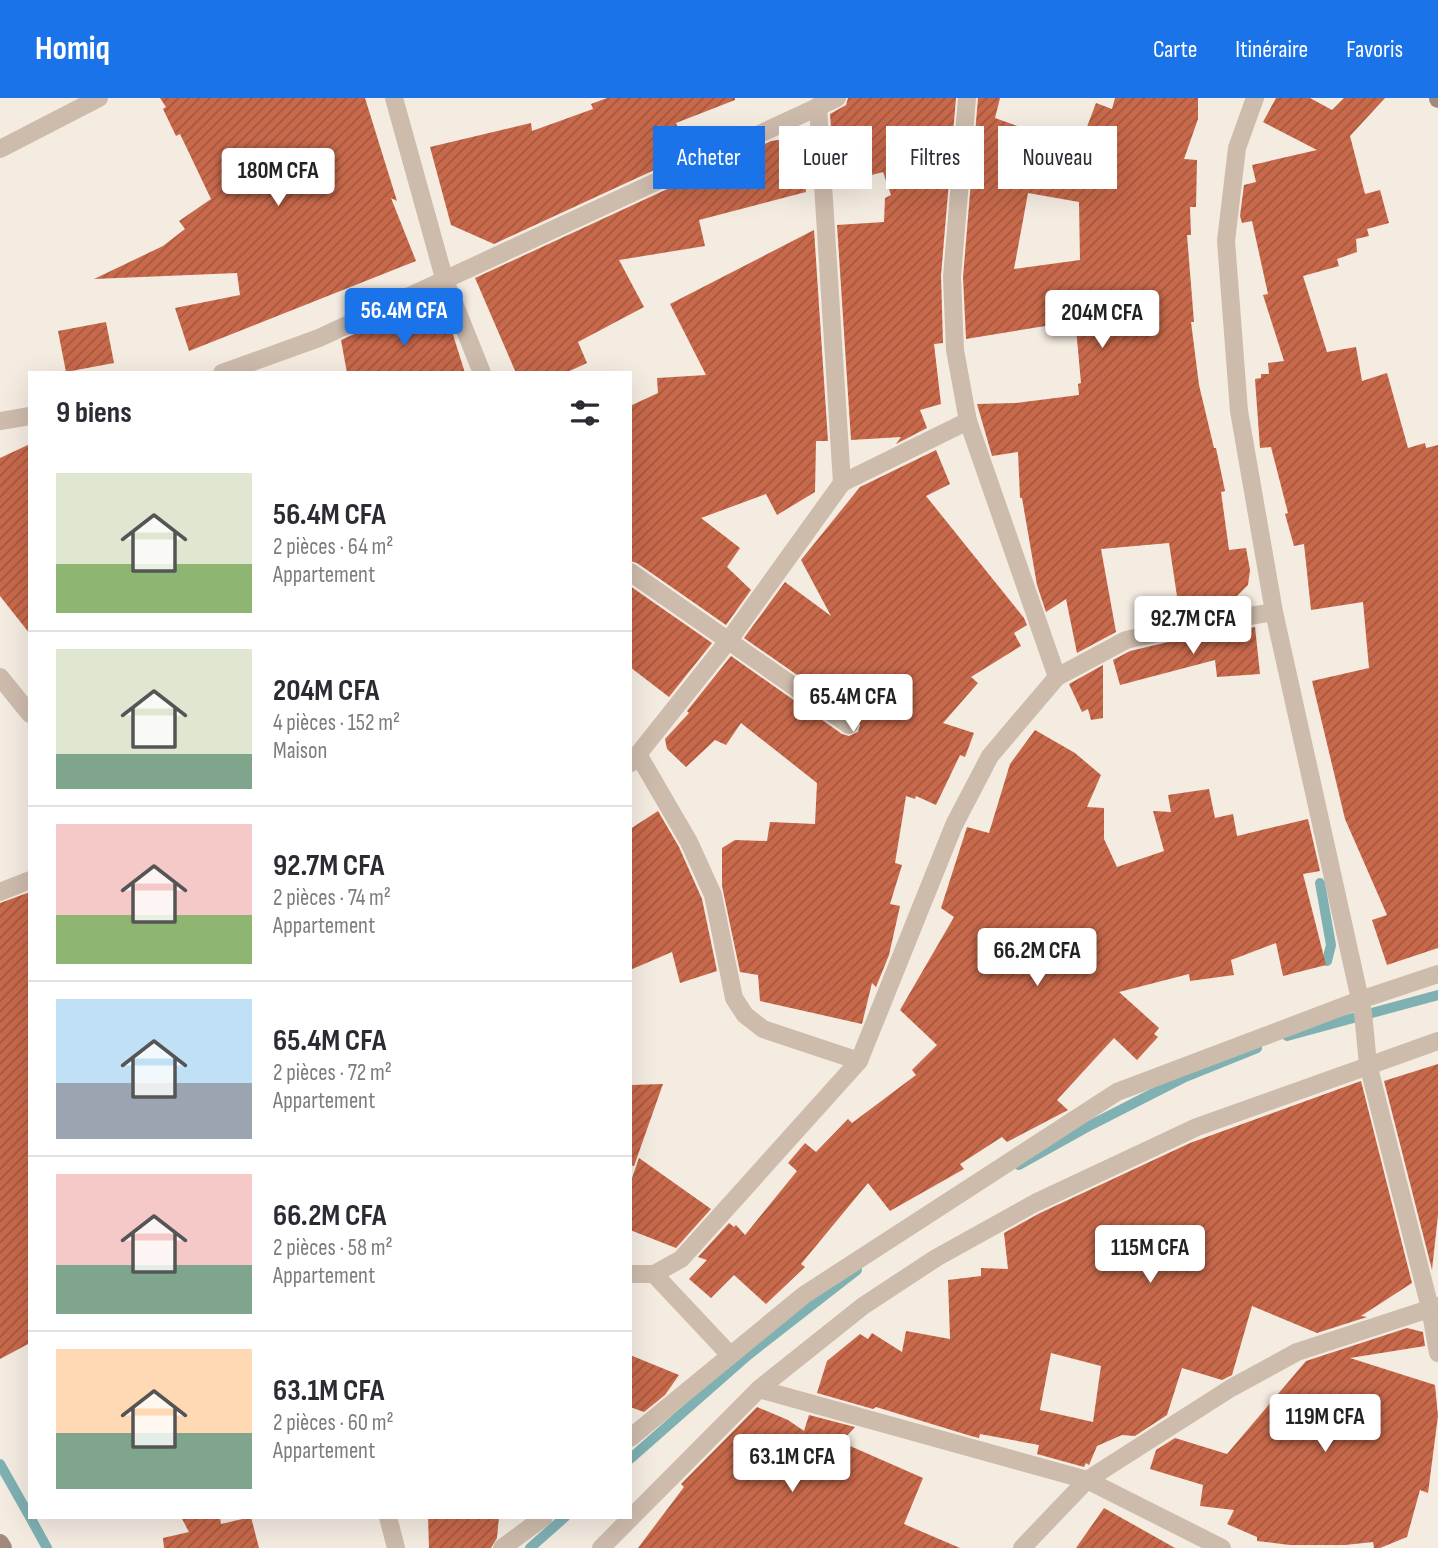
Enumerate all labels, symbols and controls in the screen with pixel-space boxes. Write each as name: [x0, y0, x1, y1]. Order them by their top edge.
text: Homiq: [35, 29, 110, 69]
text: Carte: [1153, 35, 1197, 64]
text: Itinéraire: [1235, 35, 1308, 64]
text: Favoris: [1346, 35, 1403, 64]
chip: Acheter: [653, 126, 765, 189]
chip: Louer: [779, 126, 872, 189]
chip: Filtres: [886, 126, 984, 189]
chip: Nouveau: [998, 126, 1117, 189]
pin: 180M CFA: [206, 148, 350, 208]
text: 180M CFA: [238, 157, 318, 185]
pin: 56.4M CFA: [324, 288, 484, 348]
pin: 204M CFA: [1030, 290, 1174, 350]
text: 56.4M CFA: [361, 297, 447, 325]
text: 204M CFA: [1061, 299, 1143, 327]
icon: filters: [566, 394, 604, 432]
text: 9 biens: [56, 395, 132, 431]
text: 56.4M CFA: [273, 497, 386, 533]
icon: home: [112, 501, 196, 585]
text: 2 pièces · 64 m²: [273, 533, 393, 561]
text: Appartement: [273, 561, 375, 589]
pin: 92.7M CFA: [1113, 596, 1273, 656]
text: 92.7M CFA: [1150, 605, 1236, 633]
text: 204M CFA: [273, 673, 379, 709]
pin: 65.4M CFA: [773, 674, 933, 734]
icon: home: [112, 677, 196, 761]
text: 65.4M CFA: [810, 683, 896, 711]
text: 4 pièces · 152 m²: [273, 709, 400, 737]
text: Maison: [273, 737, 327, 765]
text: 92.7M CFA: [273, 848, 384, 884]
icon: home: [112, 852, 196, 936]
text: 2 pièces · 74 m²: [273, 884, 391, 912]
text: Appartement: [273, 912, 375, 940]
pin: 66.2M CFA: [957, 928, 1117, 988]
text: 66.2M CFA: [994, 937, 1080, 965]
text: 65.4M CFA: [273, 1023, 386, 1059]
icon: home: [112, 1027, 196, 1111]
text: 2 pièces · 72 m²: [273, 1059, 392, 1087]
text: Appartement: [273, 1087, 375, 1115]
text: 66.2M CFA: [273, 1198, 386, 1234]
icon: home: [112, 1202, 196, 1286]
pin: 115M CFA: [1078, 1226, 1222, 1285]
text: 2 pièces · 58 m²: [273, 1234, 393, 1262]
text: 115M CFA: [1111, 1234, 1189, 1262]
text: Appartement: [273, 1262, 375, 1290]
text: 63.1M CFA: [273, 1373, 384, 1409]
icon: home: [112, 1377, 196, 1461]
pin: 119M CFA: [1253, 1394, 1397, 1454]
text: 119M CFA: [1286, 1403, 1364, 1431]
text: 2 pièces · 60 m²: [273, 1409, 394, 1437]
pin: 63.1M CFA: [712, 1434, 872, 1494]
text: Appartement: [273, 1437, 375, 1465]
text: 63.1M CFA: [749, 1443, 835, 1471]

